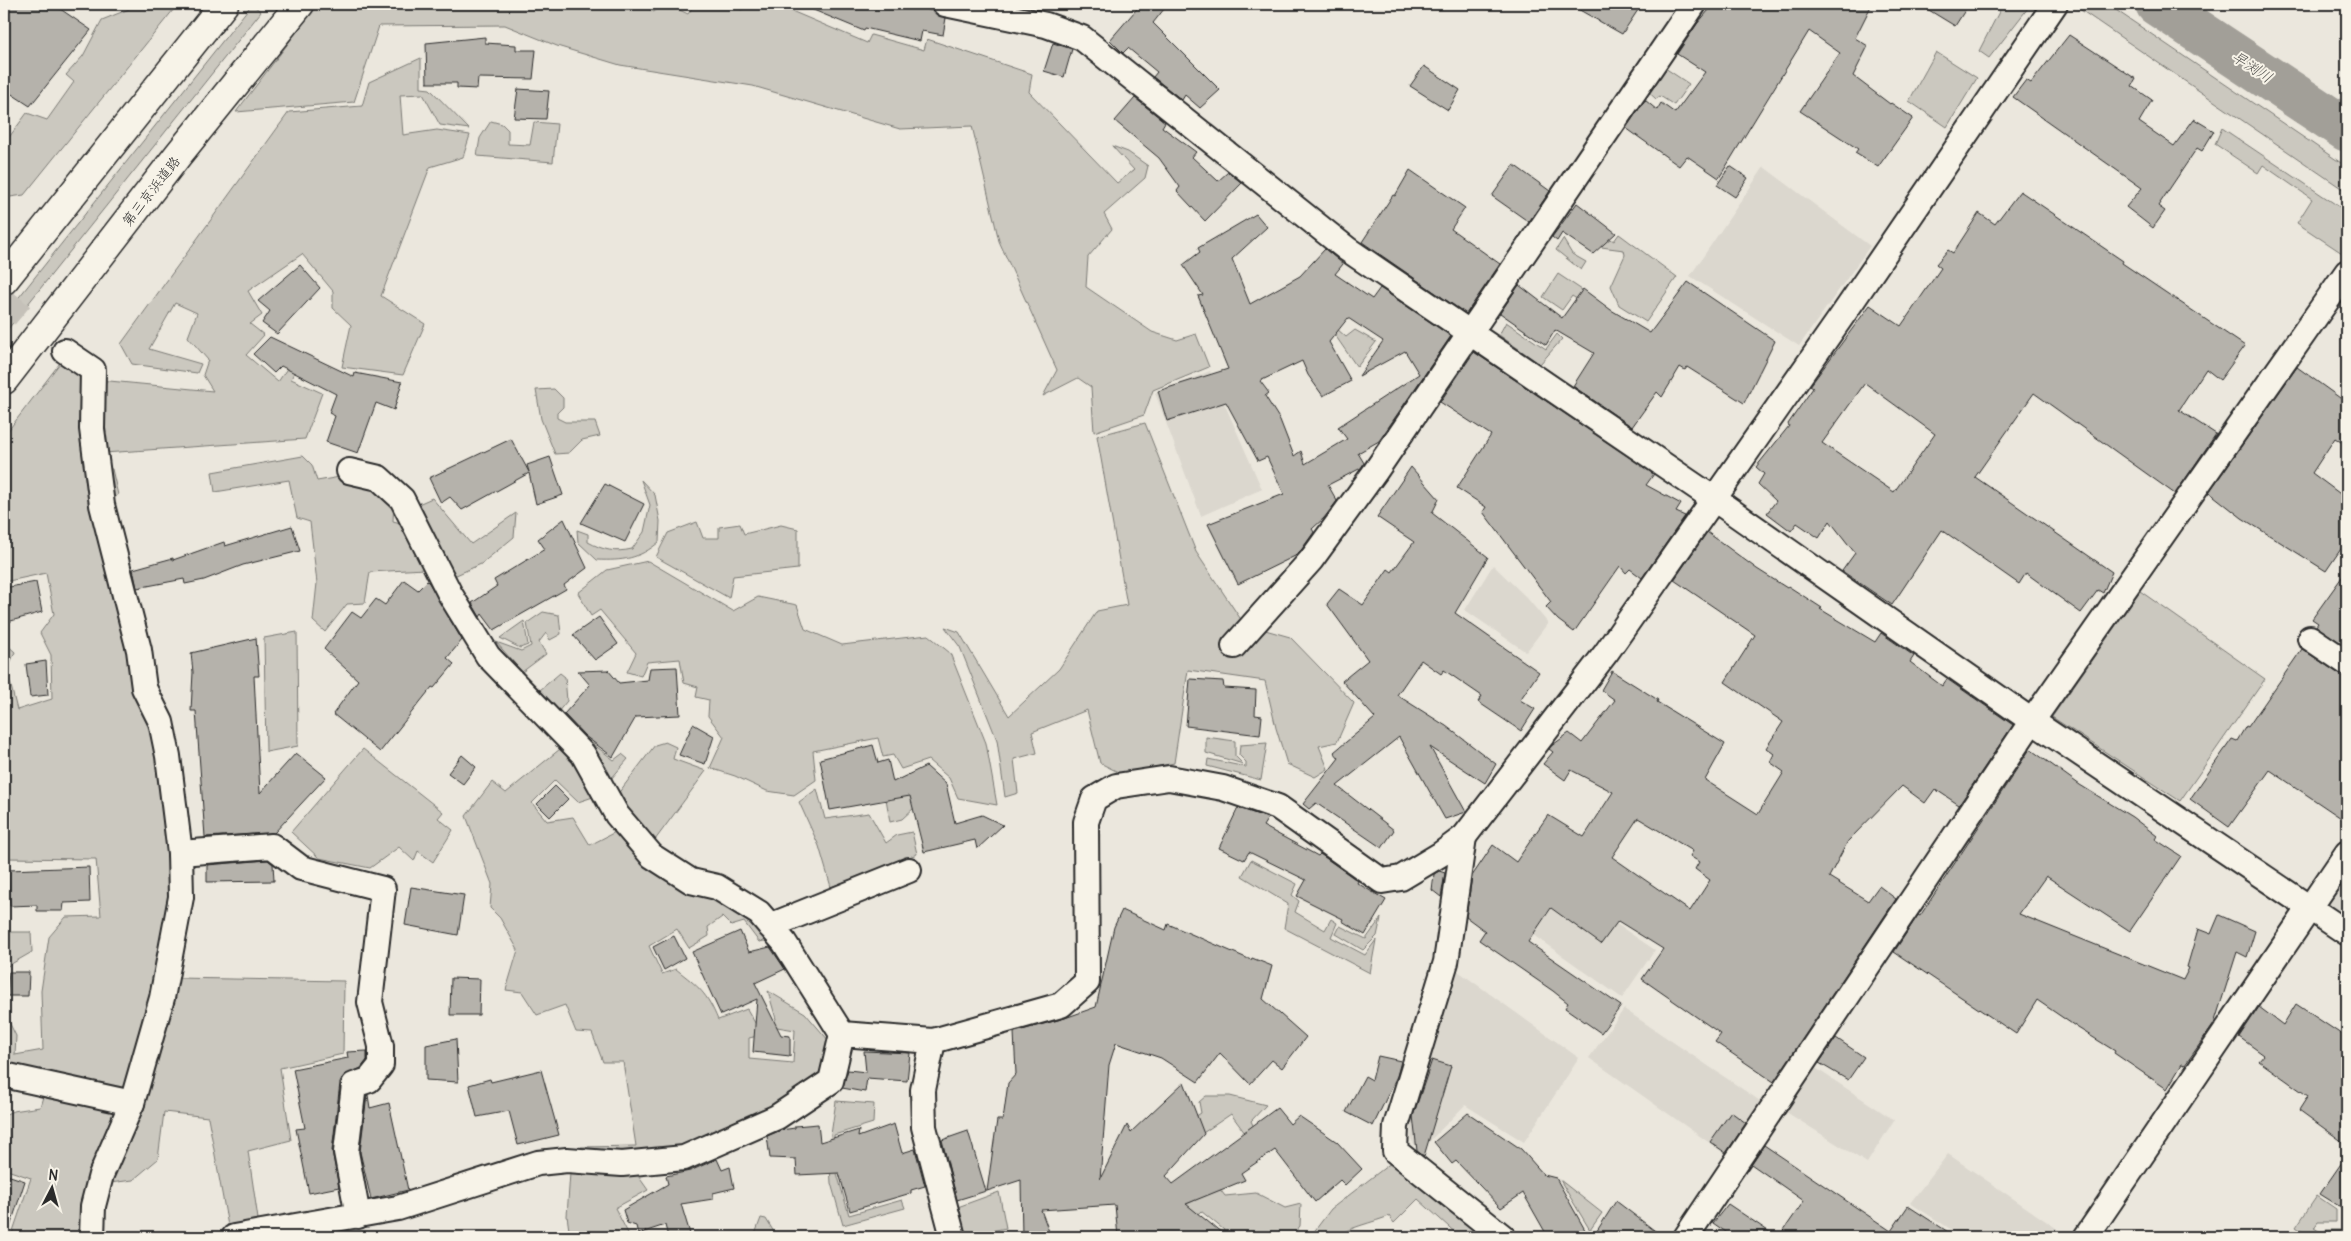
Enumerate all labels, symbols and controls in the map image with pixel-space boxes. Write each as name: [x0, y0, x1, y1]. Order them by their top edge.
water label: 早渕川: [2228, 46, 2276, 87]
street label: 第三京浜道路: [118, 152, 184, 230]
north arrow: [28, 1164, 78, 1214]
text: N: [48, 1166, 59, 1185]

